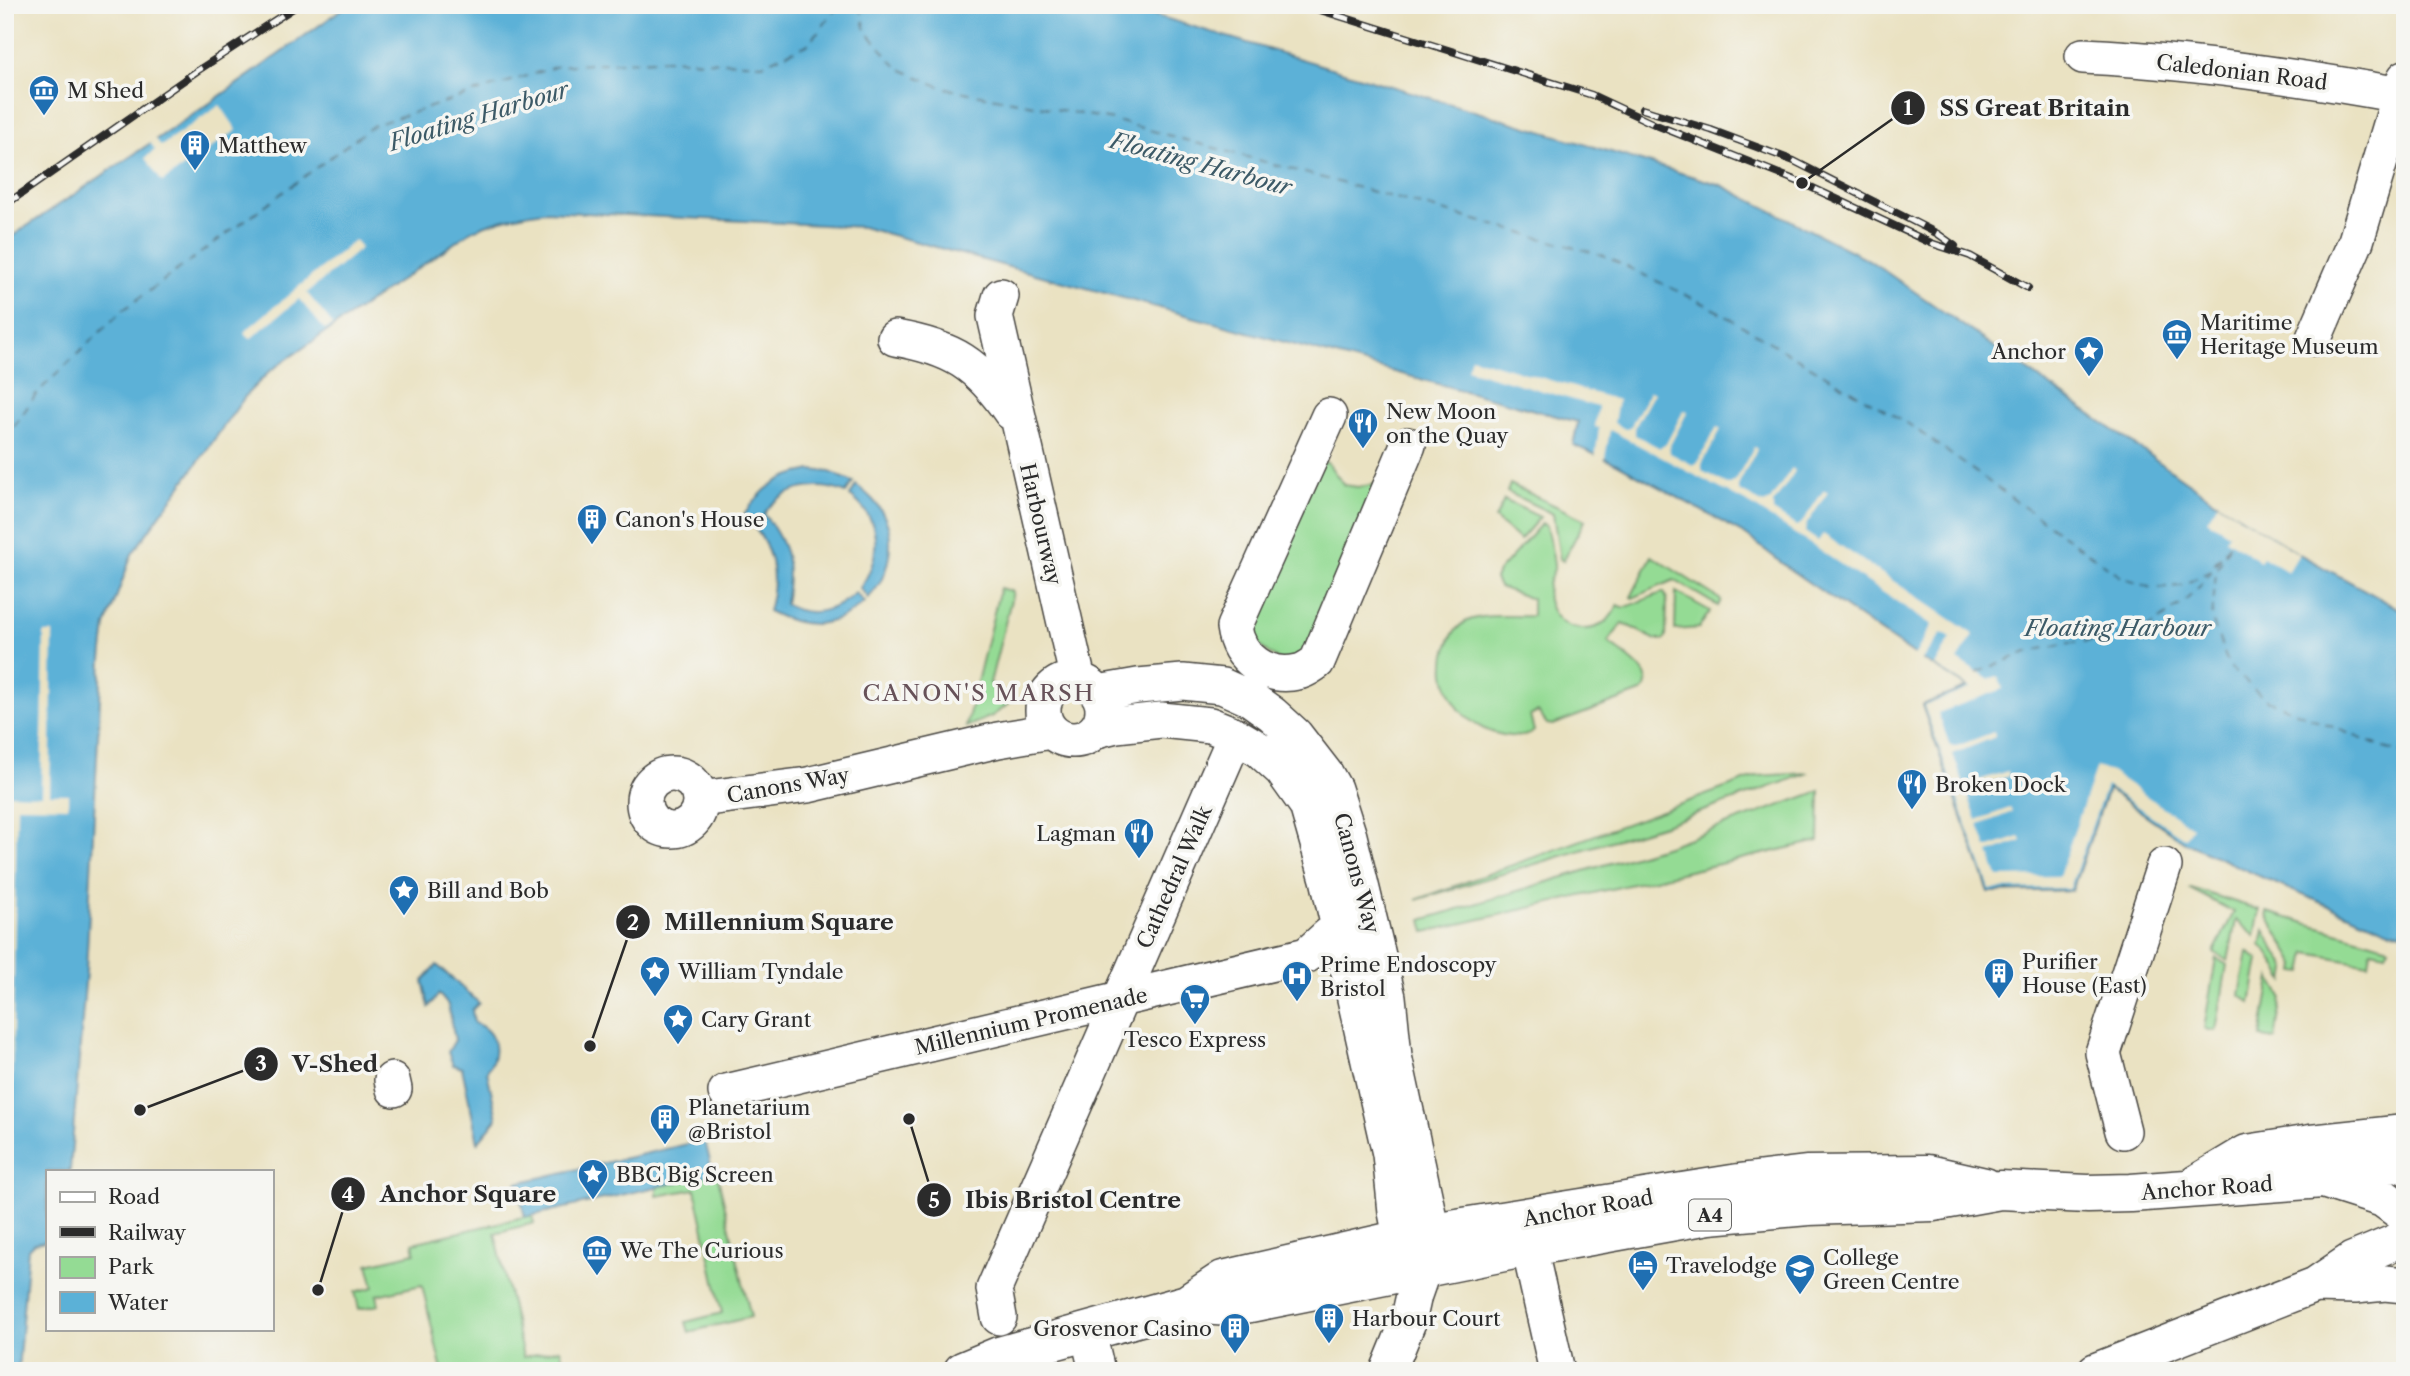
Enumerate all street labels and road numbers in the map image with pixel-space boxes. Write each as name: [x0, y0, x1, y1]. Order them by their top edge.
street label: Caledonian Road: [2155, 49, 2329, 95]
street label: Harbourway: [1015, 461, 1067, 588]
street label: Canons Way: [725, 762, 851, 808]
street label: Cathedral Walk: [1131, 801, 1217, 952]
street label: Canons Way: [1329, 810, 1385, 936]
street label: Millennium Promenade: [912, 982, 1150, 1060]
street label: Anchor Road: [2139, 1171, 2274, 1205]
street label: Anchor Road: [1520, 1184, 1655, 1232]
road number: A4: [1689, 1200, 1731, 1231]

